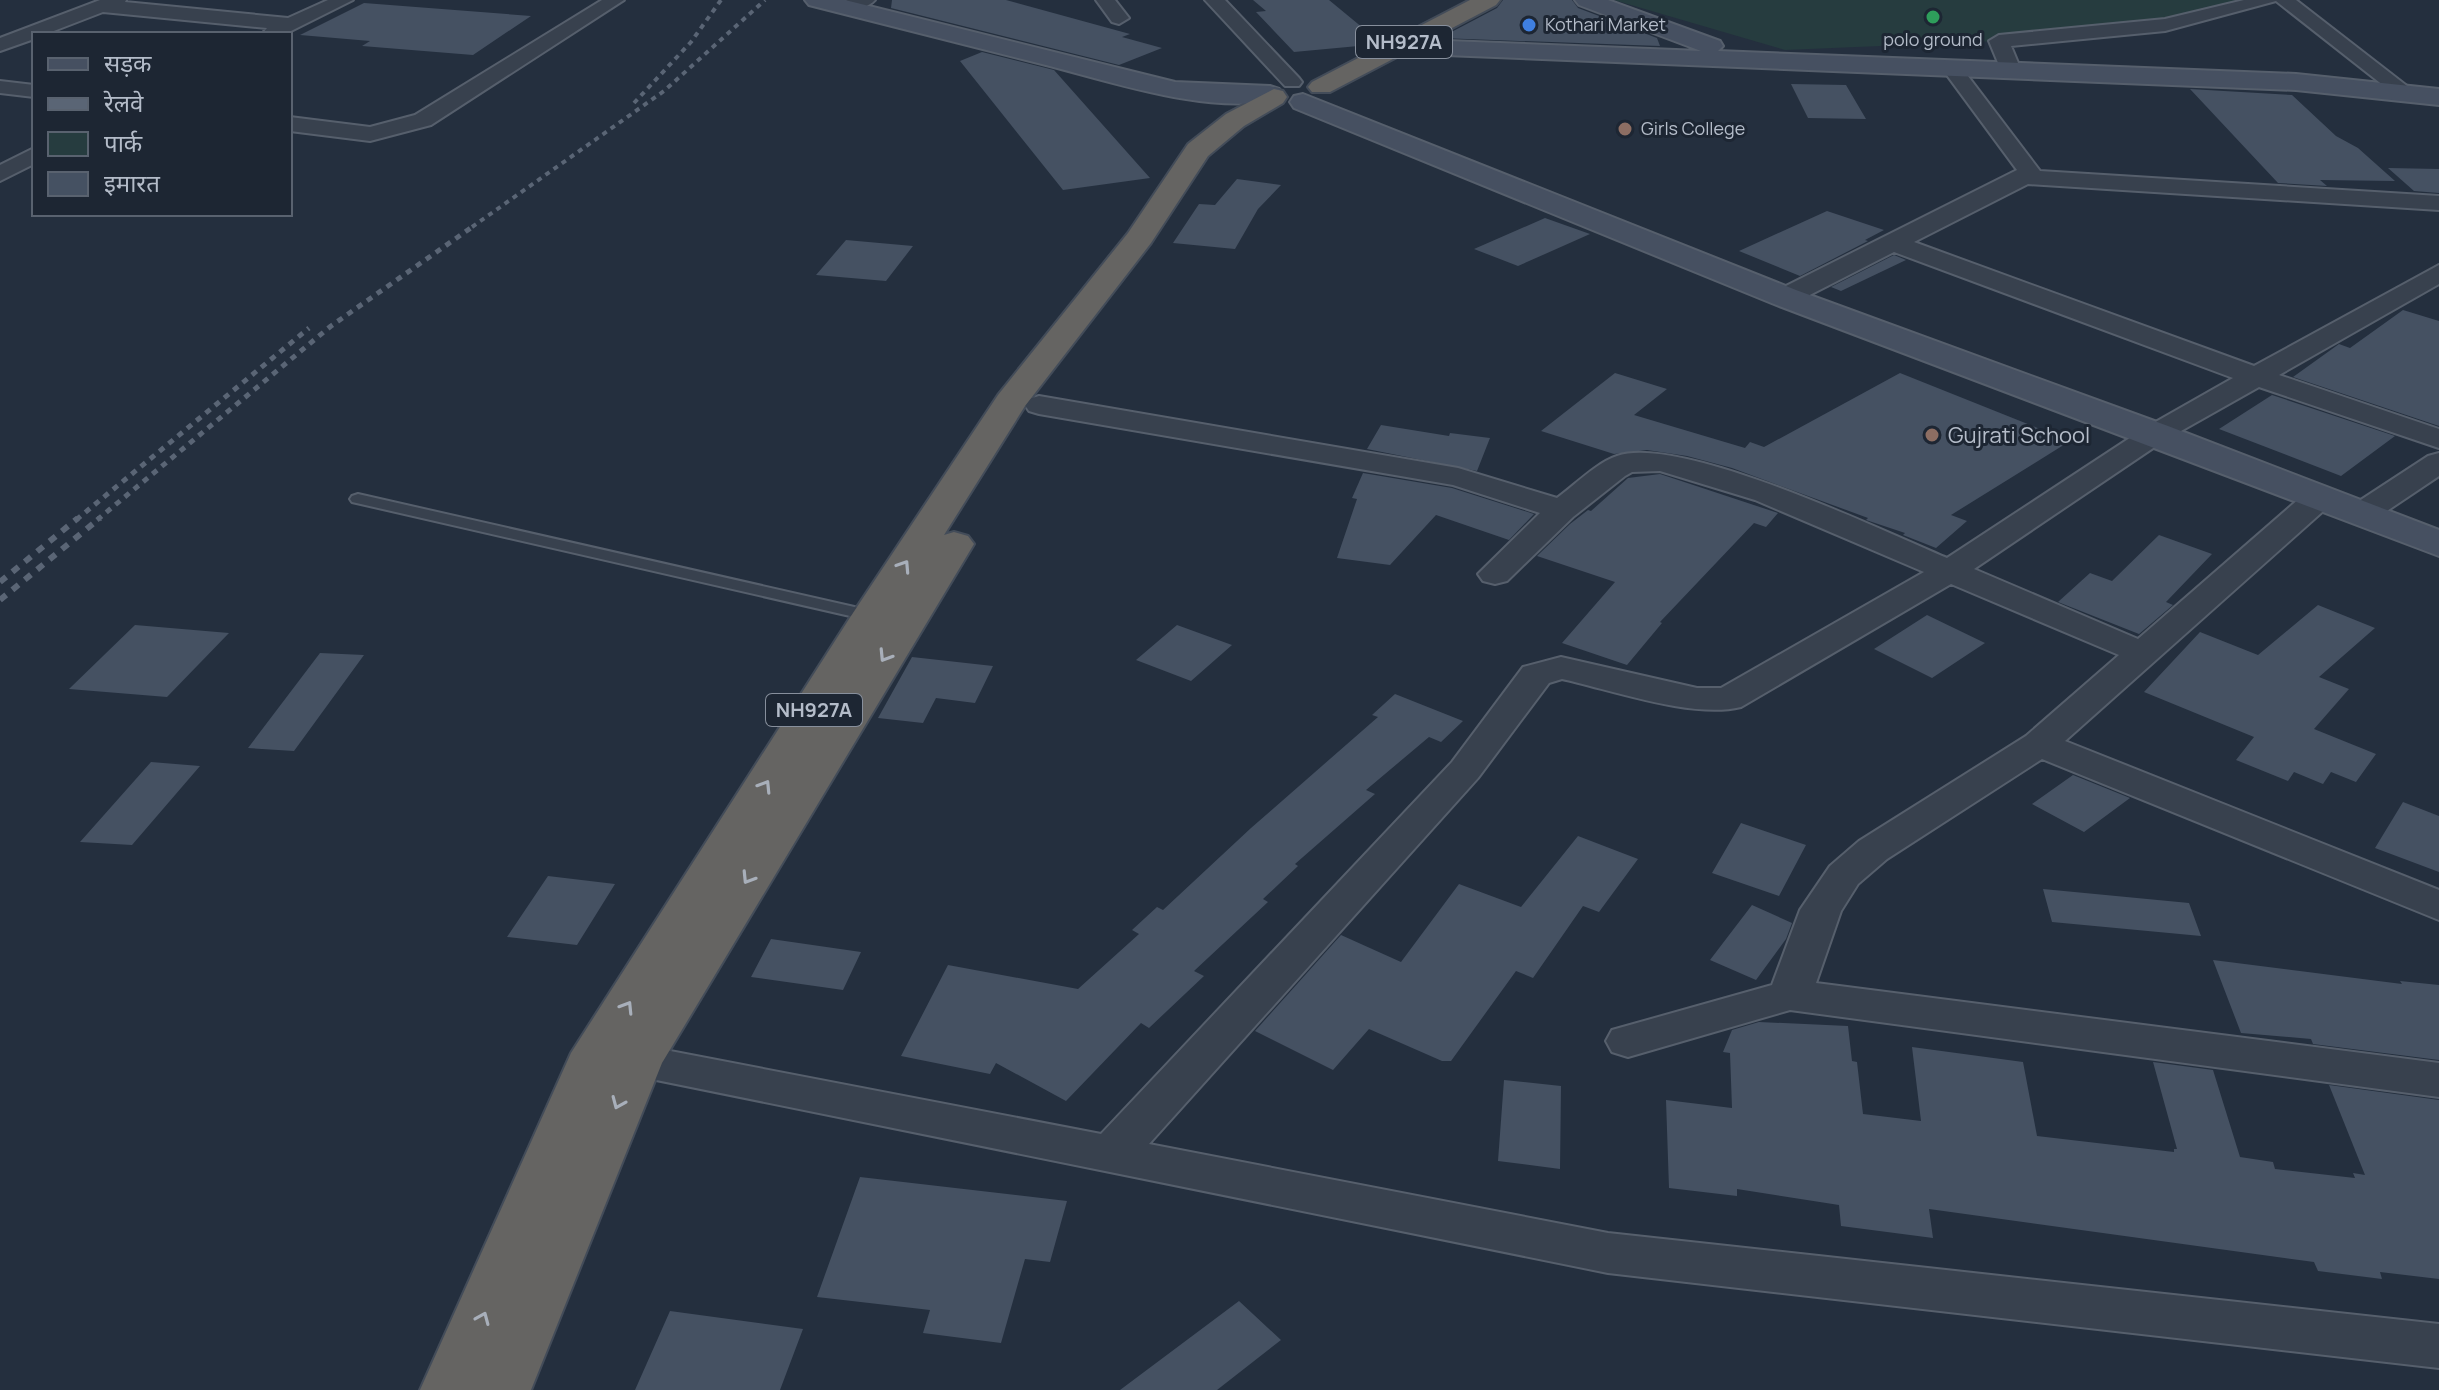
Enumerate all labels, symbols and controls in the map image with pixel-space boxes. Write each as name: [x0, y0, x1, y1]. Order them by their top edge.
marker: polo ground: [1924, 8, 1942, 26]
place label: Kothari Market: [1545, 12, 1666, 36]
marker: Kothari Market: [1520, 16, 1538, 34]
road number: NH927A: [1356, 26, 1452, 58]
place label: polo ground: [1883, 27, 1983, 51]
legend: [32, 32, 292, 216]
text: सड़क: [104, 46, 152, 79]
text: रेलवे: [103, 86, 144, 119]
place label: Girls College: [1641, 116, 1745, 140]
marker: Girls College: [1616, 120, 1634, 138]
text: पार्क: [104, 126, 143, 159]
text: इमारत: [104, 166, 161, 199]
place label: Gujrati School: [1948, 420, 2090, 450]
marker: Gujrati School: [1923, 426, 1941, 444]
one-way arrow: [895, 561, 910, 575]
one-way arrow: [879, 648, 894, 662]
road number: NH927A: [766, 694, 862, 726]
one-way arrow: [756, 780, 771, 795]
one-way arrow: [743, 869, 758, 884]
one-way arrow: [618, 1001, 633, 1015]
one-way arrow: [612, 1094, 628, 1109]
one-way arrow: [474, 1312, 490, 1327]

